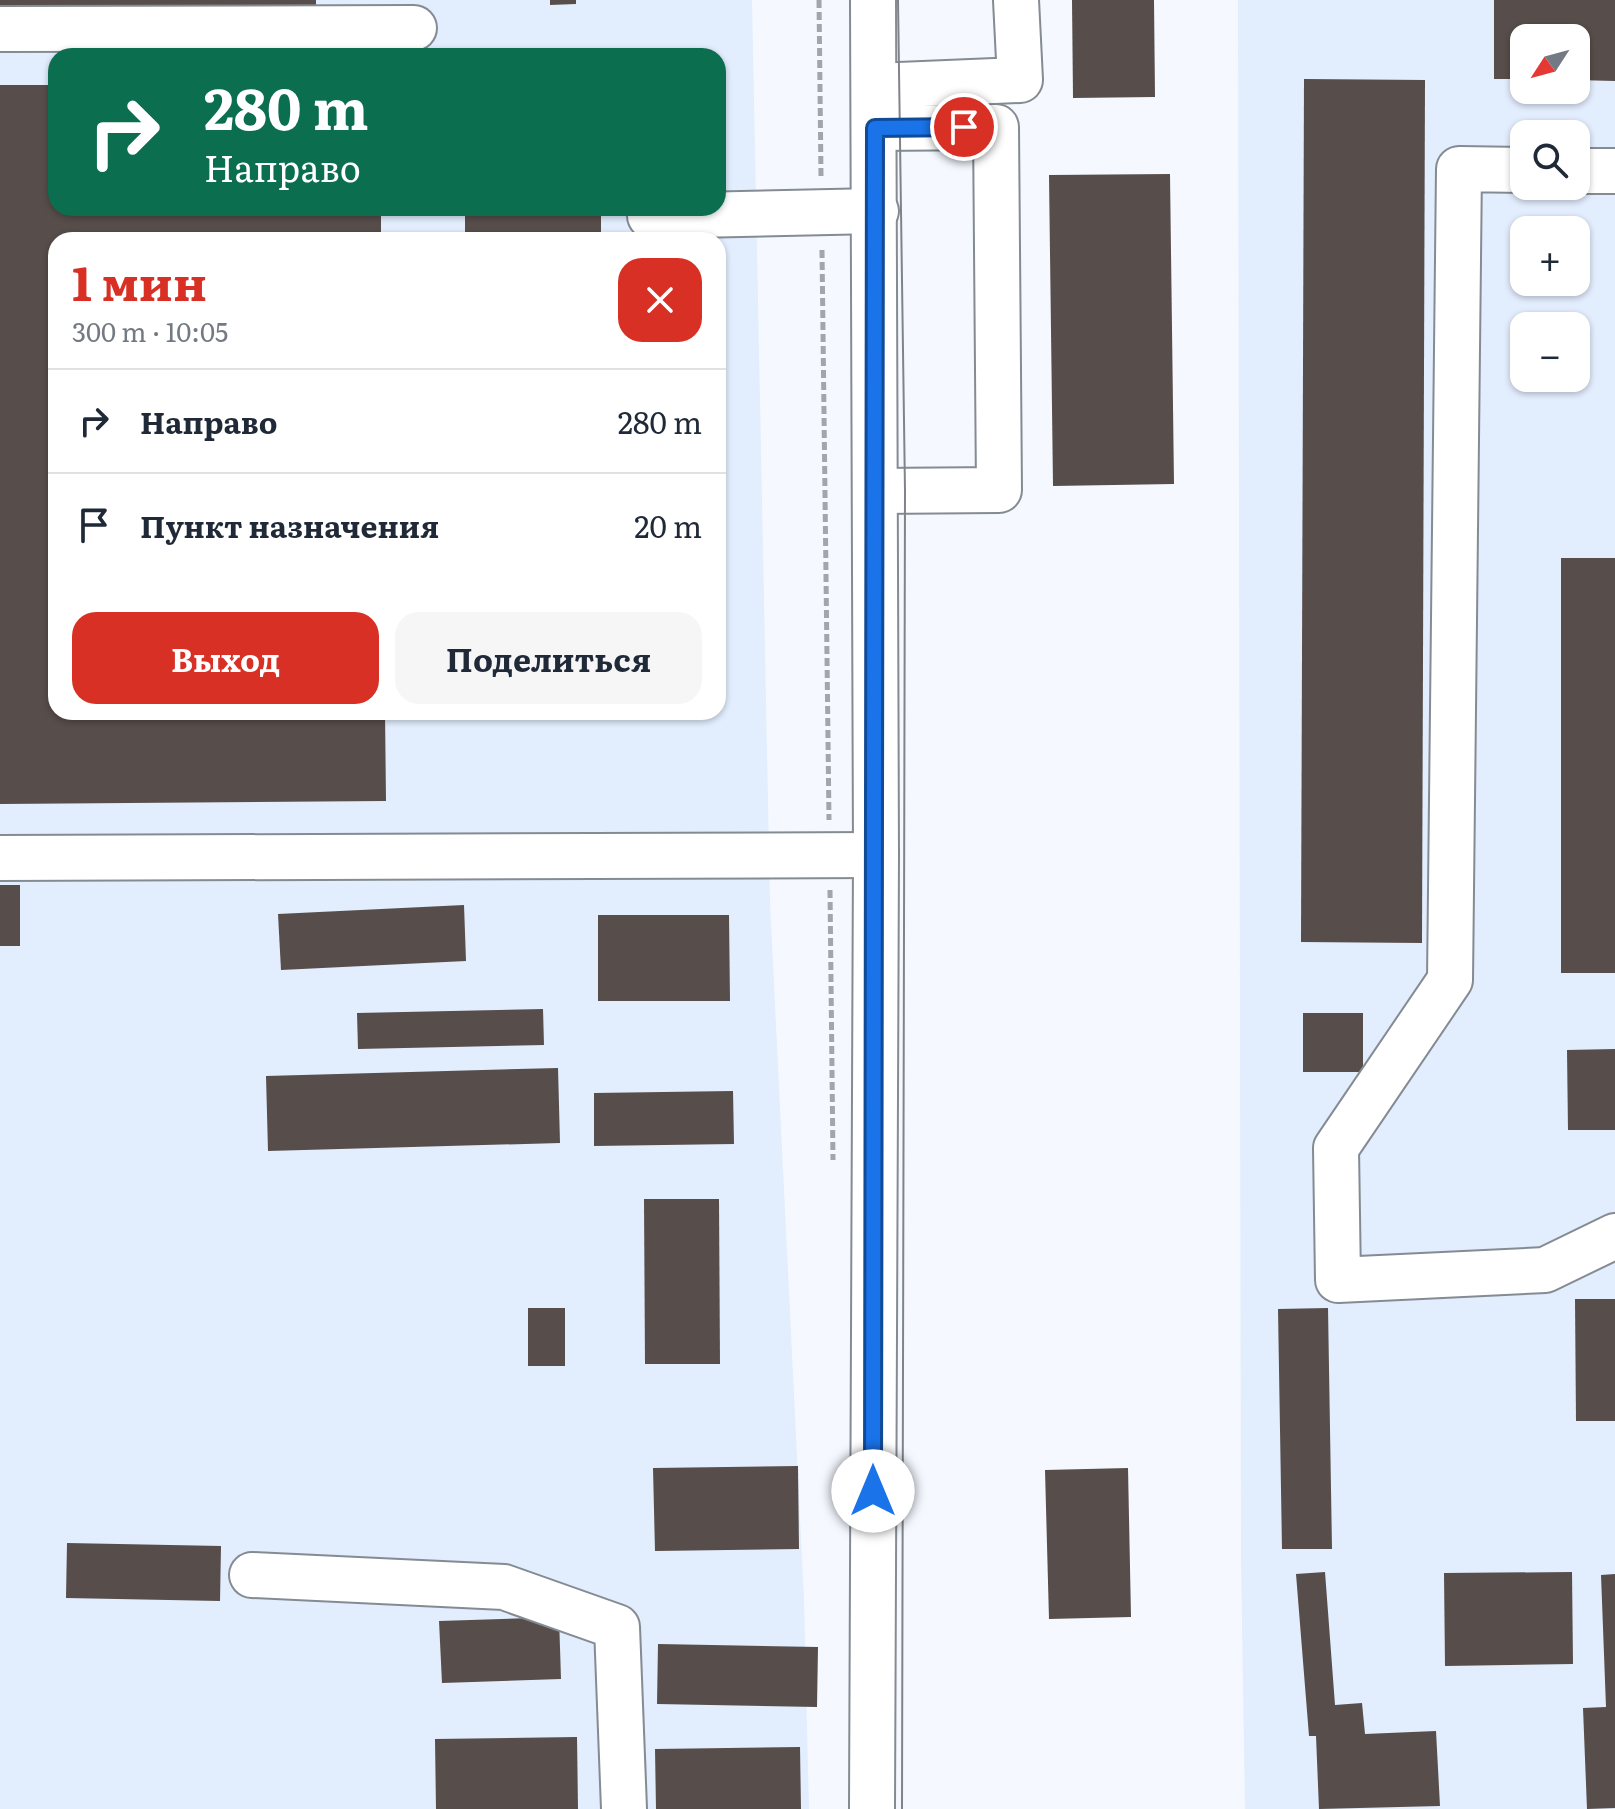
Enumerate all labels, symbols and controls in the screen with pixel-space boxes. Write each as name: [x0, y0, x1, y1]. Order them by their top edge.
north arrow: [1510, 24, 1590, 104]
map controls: [1510, 24, 1590, 392]
text: 280 m: [204, 64, 369, 147]
icon: right: [72, 80, 176, 184]
pin: [930, 93, 998, 161]
icon: arrive: [942, 105, 986, 149]
button: search: [1510, 120, 1590, 200]
text: Направо: [204, 140, 361, 193]
button: +: [1510, 216, 1590, 296]
text: 1 мин: [72, 245, 207, 316]
button: close: [618, 258, 702, 342]
text: 300 m · 10:05: [72, 311, 228, 350]
button: −: [1510, 312, 1590, 392]
icon: right: [72, 399, 116, 443]
text: Направо: [140, 399, 278, 443]
text: 280 m: [618, 399, 702, 443]
icon: arrive: [72, 503, 116, 547]
text: Пункт назначения: [140, 503, 439, 547]
text: 20 m: [634, 503, 702, 547]
button: Выход: [72, 612, 379, 704]
button: Поделиться: [395, 612, 702, 704]
position arrow: [831, 1449, 915, 1533]

